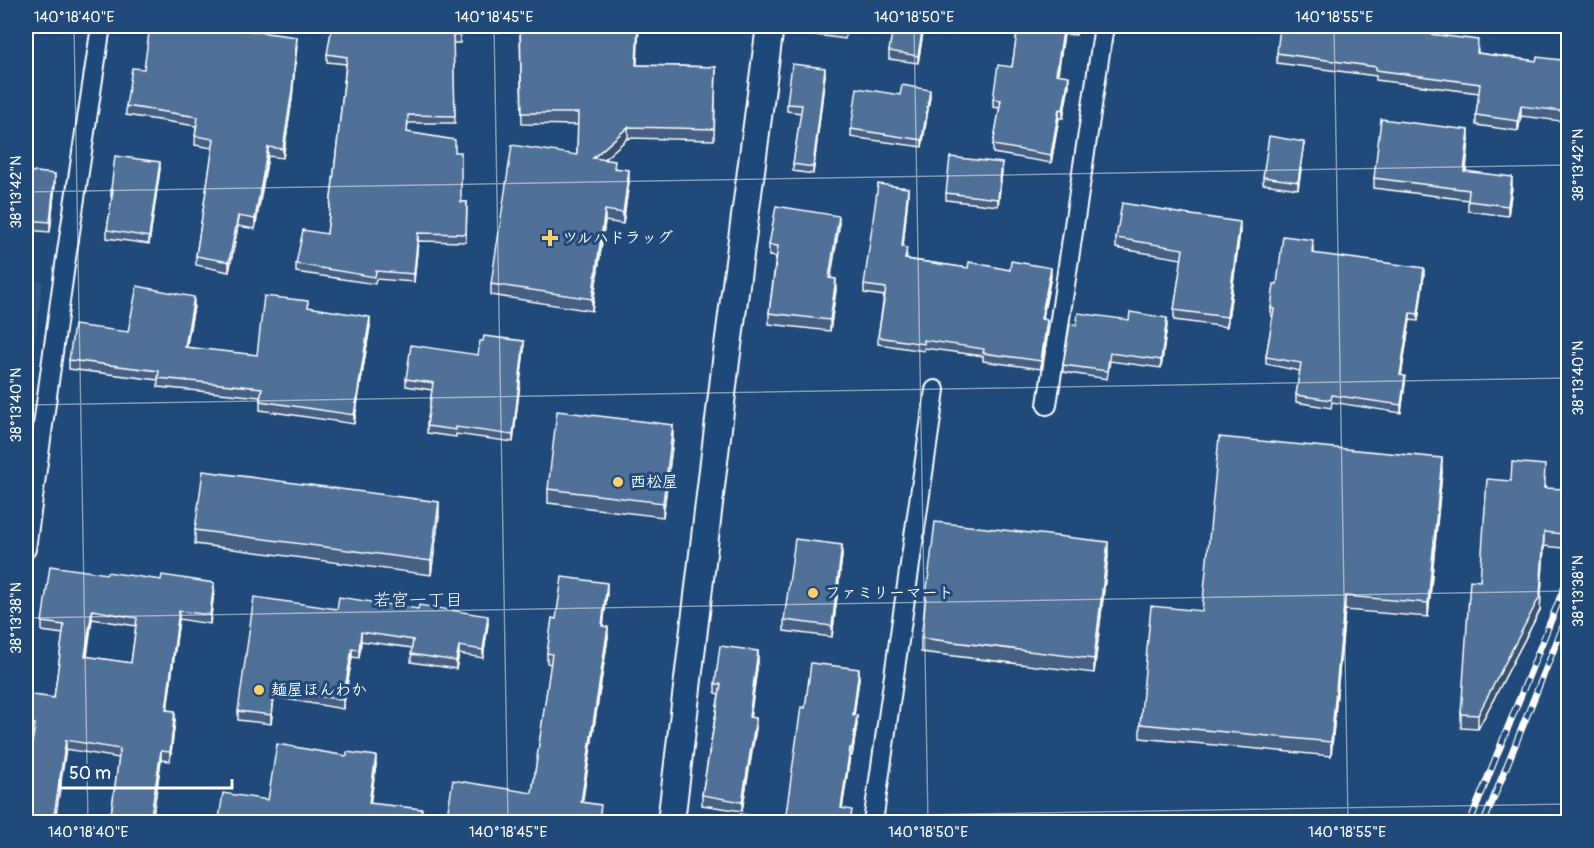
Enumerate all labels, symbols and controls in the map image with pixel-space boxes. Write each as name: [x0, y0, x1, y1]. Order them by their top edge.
text: 140°18'40"E: [34, 8, 114, 27]
text: 140°18'45"E: [455, 8, 533, 27]
text: 140°18'50"E: [874, 8, 954, 27]
text: 140°18'55"E: [1295, 8, 1373, 27]
text: 38°13'42"N: [1569, 128, 1588, 202]
text: 38°13'42"N: [7, 155, 26, 229]
place label: ツルハドラッグ: [562, 228, 673, 248]
marker: ツルハドラッグ: [543, 231, 557, 245]
text: 38°13'40"N: [1569, 341, 1588, 415]
text: 38°13'40"N: [7, 368, 26, 442]
place label: 西松屋: [630, 472, 678, 492]
marker: 西松屋: [611, 475, 625, 489]
text: 38°13'38"N: [1569, 555, 1588, 627]
text: 38°13'38"N: [7, 582, 26, 654]
place label: ファミリーマート: [825, 583, 954, 603]
marker: ファミリーマート: [806, 586, 820, 600]
district label: 若宮一丁目: [373, 589, 463, 612]
place label: 麺屋ほんわか: [271, 680, 367, 700]
marker: 麺屋ほんわか: [252, 683, 266, 697]
scale bar: [60, 752, 232, 790]
text: 50 m: [69, 762, 111, 785]
text: 140°18'40"E: [48, 823, 128, 842]
text: 140°18'45"E: [469, 823, 547, 842]
text: 140°18'50"E: [888, 823, 968, 842]
text: 140°18'55"E: [1308, 823, 1386, 842]

